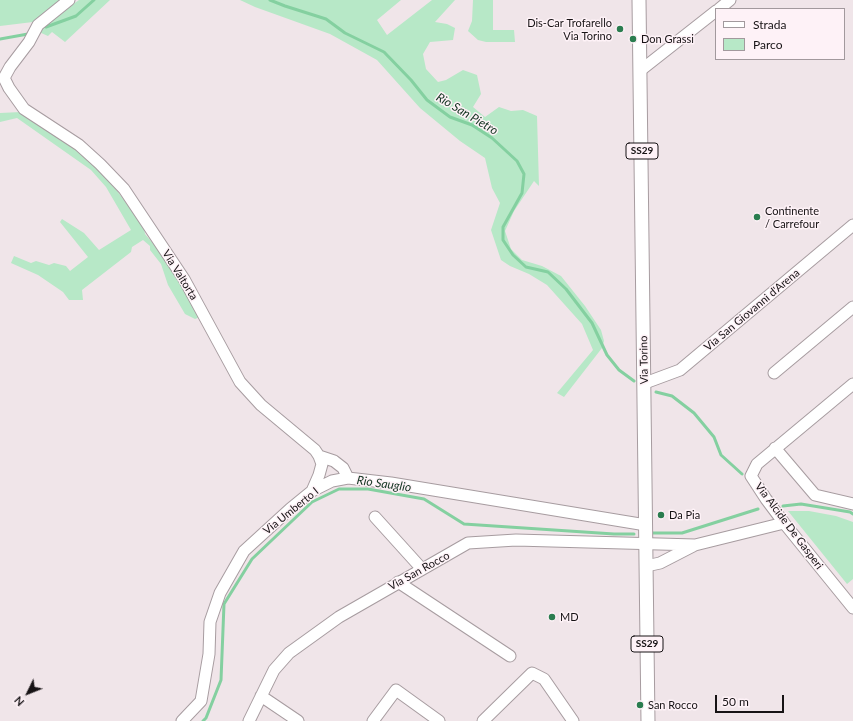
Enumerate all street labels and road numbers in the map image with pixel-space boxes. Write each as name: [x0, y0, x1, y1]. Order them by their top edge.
road number: SS29: [626, 143, 658, 159]
street label: Via Valtorta: [159, 247, 201, 303]
street label: Via San Giovanni d'Arena: [702, 266, 802, 354]
street label: Via Torino: [637, 335, 651, 385]
street label: Via Alcide De Gasperi: [752, 480, 826, 572]
street label: Via Umberto I: [261, 485, 321, 537]
street label: Via San Rocco: [386, 549, 452, 593]
road number: SS29: [631, 636, 663, 652]

